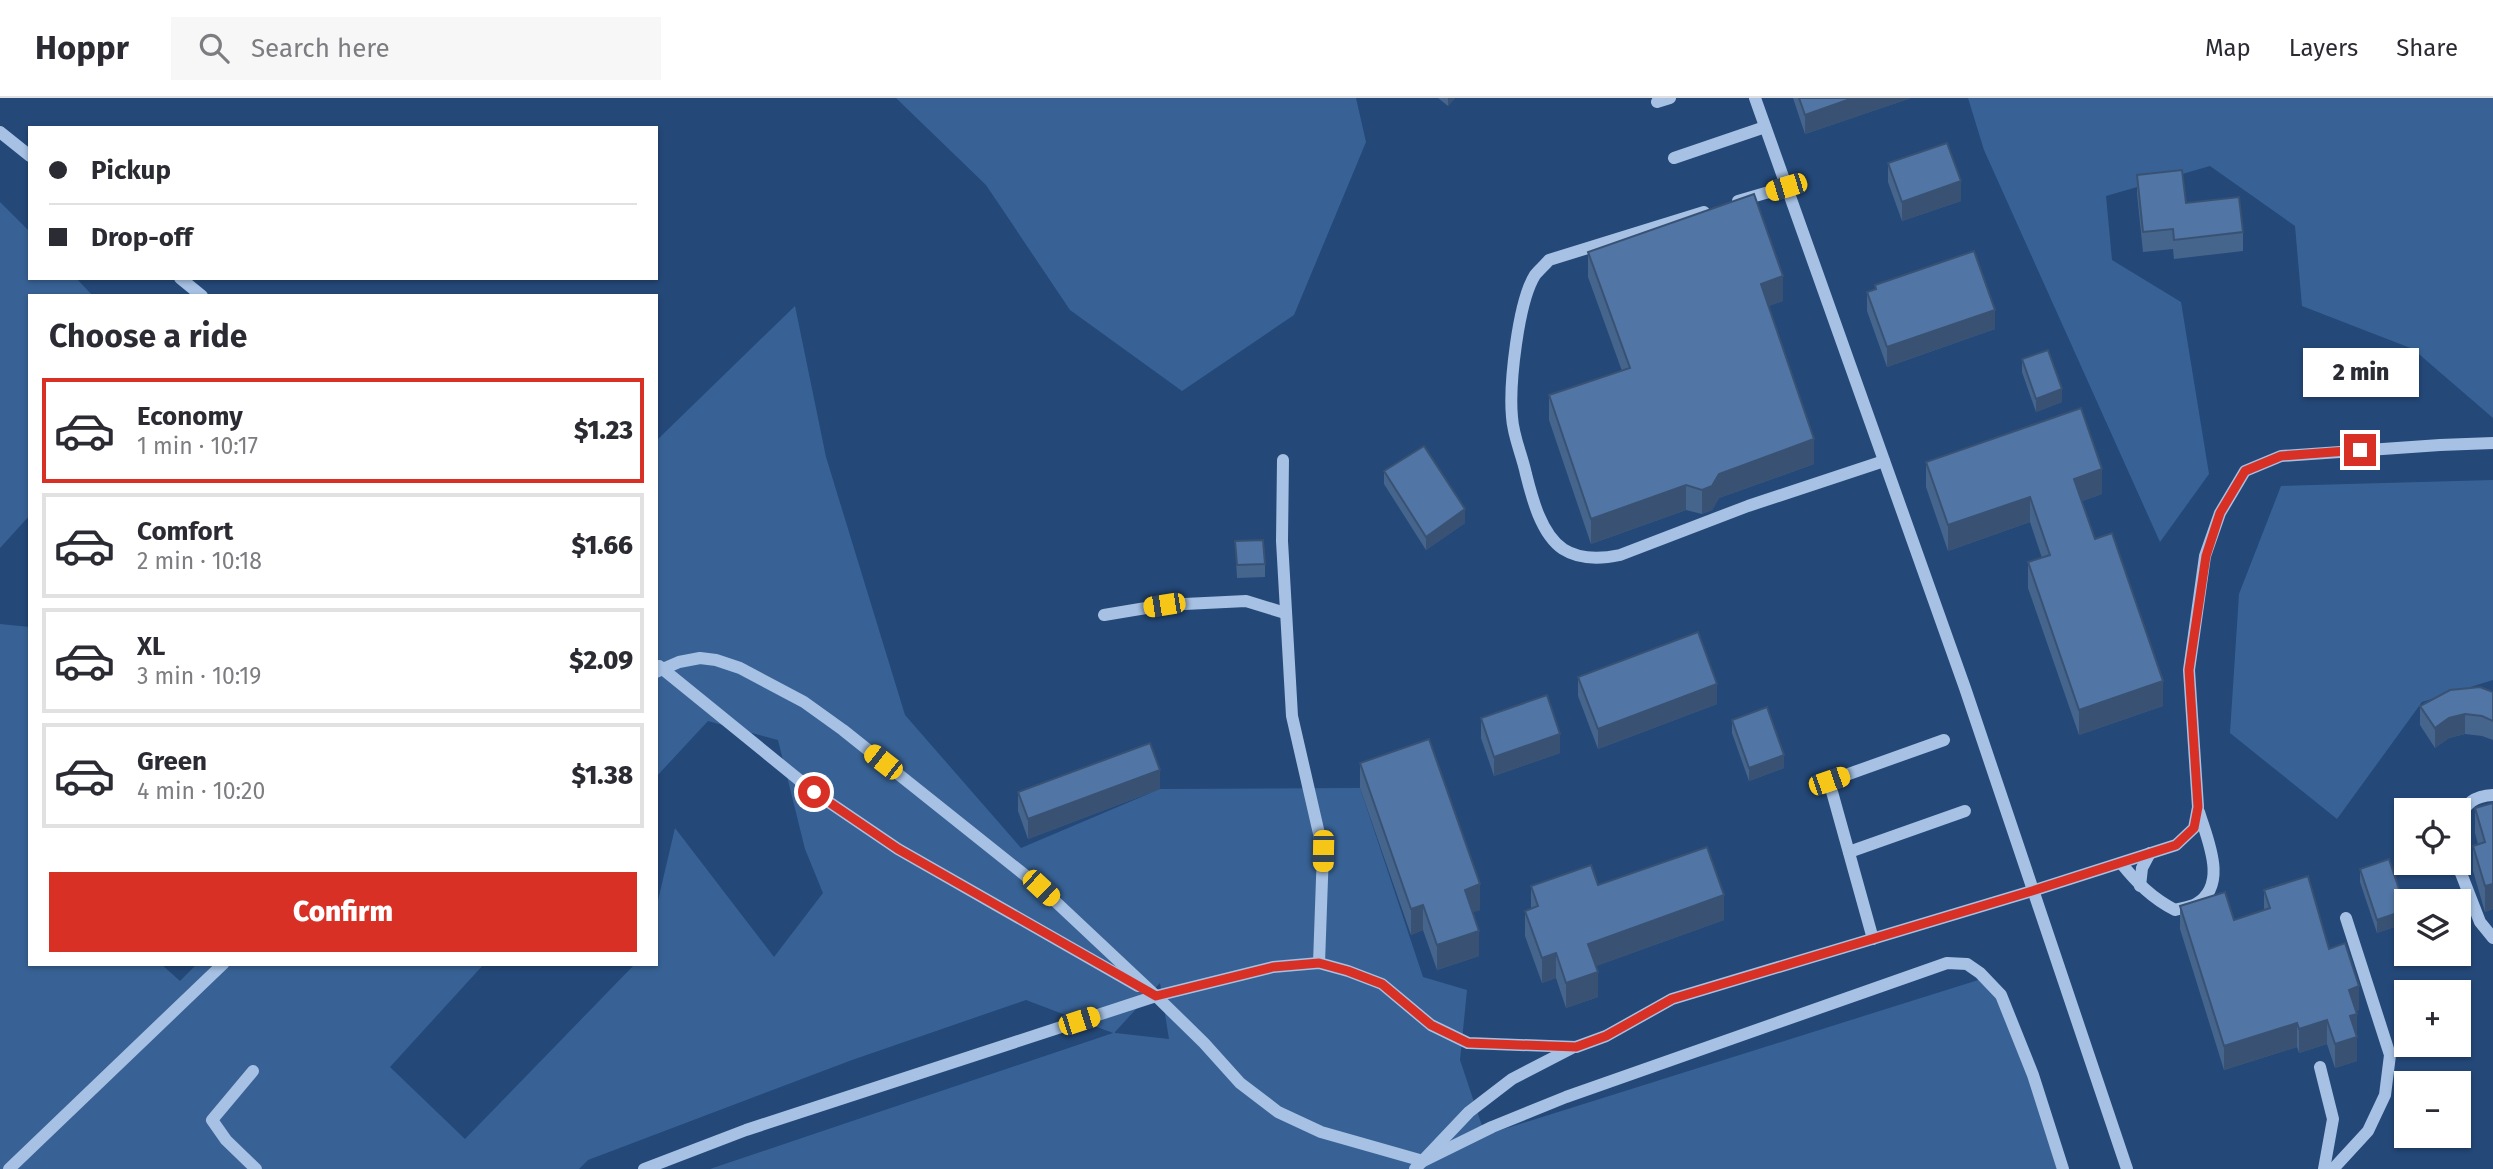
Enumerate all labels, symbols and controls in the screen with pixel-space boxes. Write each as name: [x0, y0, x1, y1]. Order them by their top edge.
search box: [171, 17, 661, 80]
text: Hoppr: [35, 28, 129, 68]
icon: search: [195, 29, 233, 67]
text: Search here: [251, 33, 390, 64]
text: Map: [2205, 34, 2251, 62]
text: Layers: [2289, 34, 2358, 62]
text: Share: [2396, 34, 2458, 62]
text: Pickup: [91, 155, 171, 186]
car: [1763, 171, 1810, 203]
text: Drop-off: [91, 222, 193, 253]
text: Choose a ride: [49, 317, 247, 355]
callout: 2 min: [2302, 348, 2418, 398]
text: 2 min: [2333, 358, 2389, 386]
icon: car: [53, 399, 116, 462]
text: Economy: [137, 401, 243, 432]
text: $1.23: [574, 415, 633, 446]
text: 1 min · 10:17: [137, 432, 258, 460]
route end: [2344, 434, 2376, 466]
icon: car: [53, 514, 116, 577]
text: Comfort: [137, 516, 233, 547]
text: $1.66: [571, 530, 633, 561]
text: 2 min · 10:18: [137, 547, 262, 575]
car: [1142, 591, 1187, 619]
icon: car: [53, 629, 116, 692]
text: XL: [137, 631, 165, 662]
text: $2.09: [569, 645, 633, 676]
text: 3 min · 10:19: [137, 662, 261, 690]
car: [860, 741, 907, 783]
icon: car: [53, 744, 116, 807]
text: Green: [137, 746, 207, 777]
text: $1.38: [572, 760, 633, 791]
car: [1806, 764, 1853, 798]
route start: [798, 776, 830, 808]
text: 4 min · 10:20: [137, 777, 265, 805]
map controls: [2394, 798, 2471, 1148]
button: locate: [2394, 798, 2471, 875]
car: [1313, 830, 1334, 872]
car: [1019, 866, 1064, 910]
button: Confirm: [49, 872, 637, 952]
button: layers: [2394, 889, 2471, 966]
button: +: [2394, 980, 2471, 1057]
car: [1056, 1005, 1103, 1037]
button: −: [2394, 1071, 2471, 1148]

